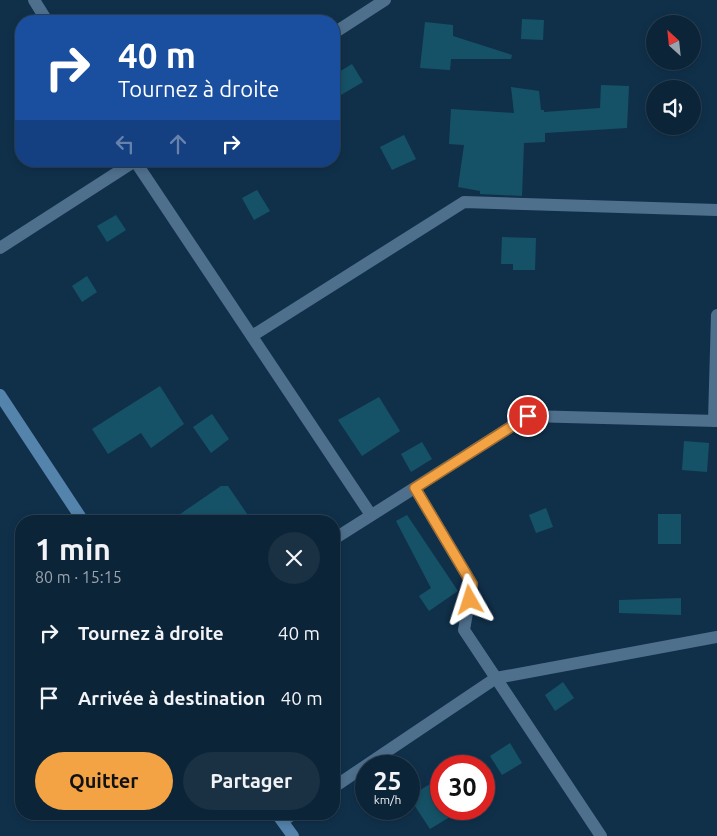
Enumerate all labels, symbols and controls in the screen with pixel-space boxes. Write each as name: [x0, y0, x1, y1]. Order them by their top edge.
north arrow: [646, 15, 701, 70]
map controls: [646, 15, 701, 135]
icon: right: [35, 35, 100, 100]
text: 40 m: [118, 35, 196, 75]
text: Tournez à droite: [118, 76, 279, 101]
button: sound: [646, 80, 701, 135]
icon: left: [111, 130, 139, 158]
icon: ahead: [164, 130, 192, 158]
icon: right: [217, 130, 245, 158]
pin: [507, 395, 549, 437]
icon: arrive: [514, 402, 542, 430]
text: 1 min: [35, 532, 111, 566]
button: close: [268, 532, 320, 584]
text: 80 m · 15:15: [35, 568, 122, 586]
position arrow: [443, 573, 495, 625]
icon: right: [35, 619, 63, 647]
text: Tournez à droite: [78, 622, 224, 644]
text: 40 m: [278, 622, 320, 644]
icon: arrive: [35, 684, 63, 712]
text: Arrivée à destination: [78, 687, 265, 709]
text: 40 m: [280, 687, 323, 709]
button: Quitter: [35, 752, 173, 810]
button: Partager: [183, 752, 320, 810]
speed limit sign: 30: [430, 755, 495, 820]
text: 25: [373, 767, 402, 795]
text: km/h: [374, 793, 401, 806]

